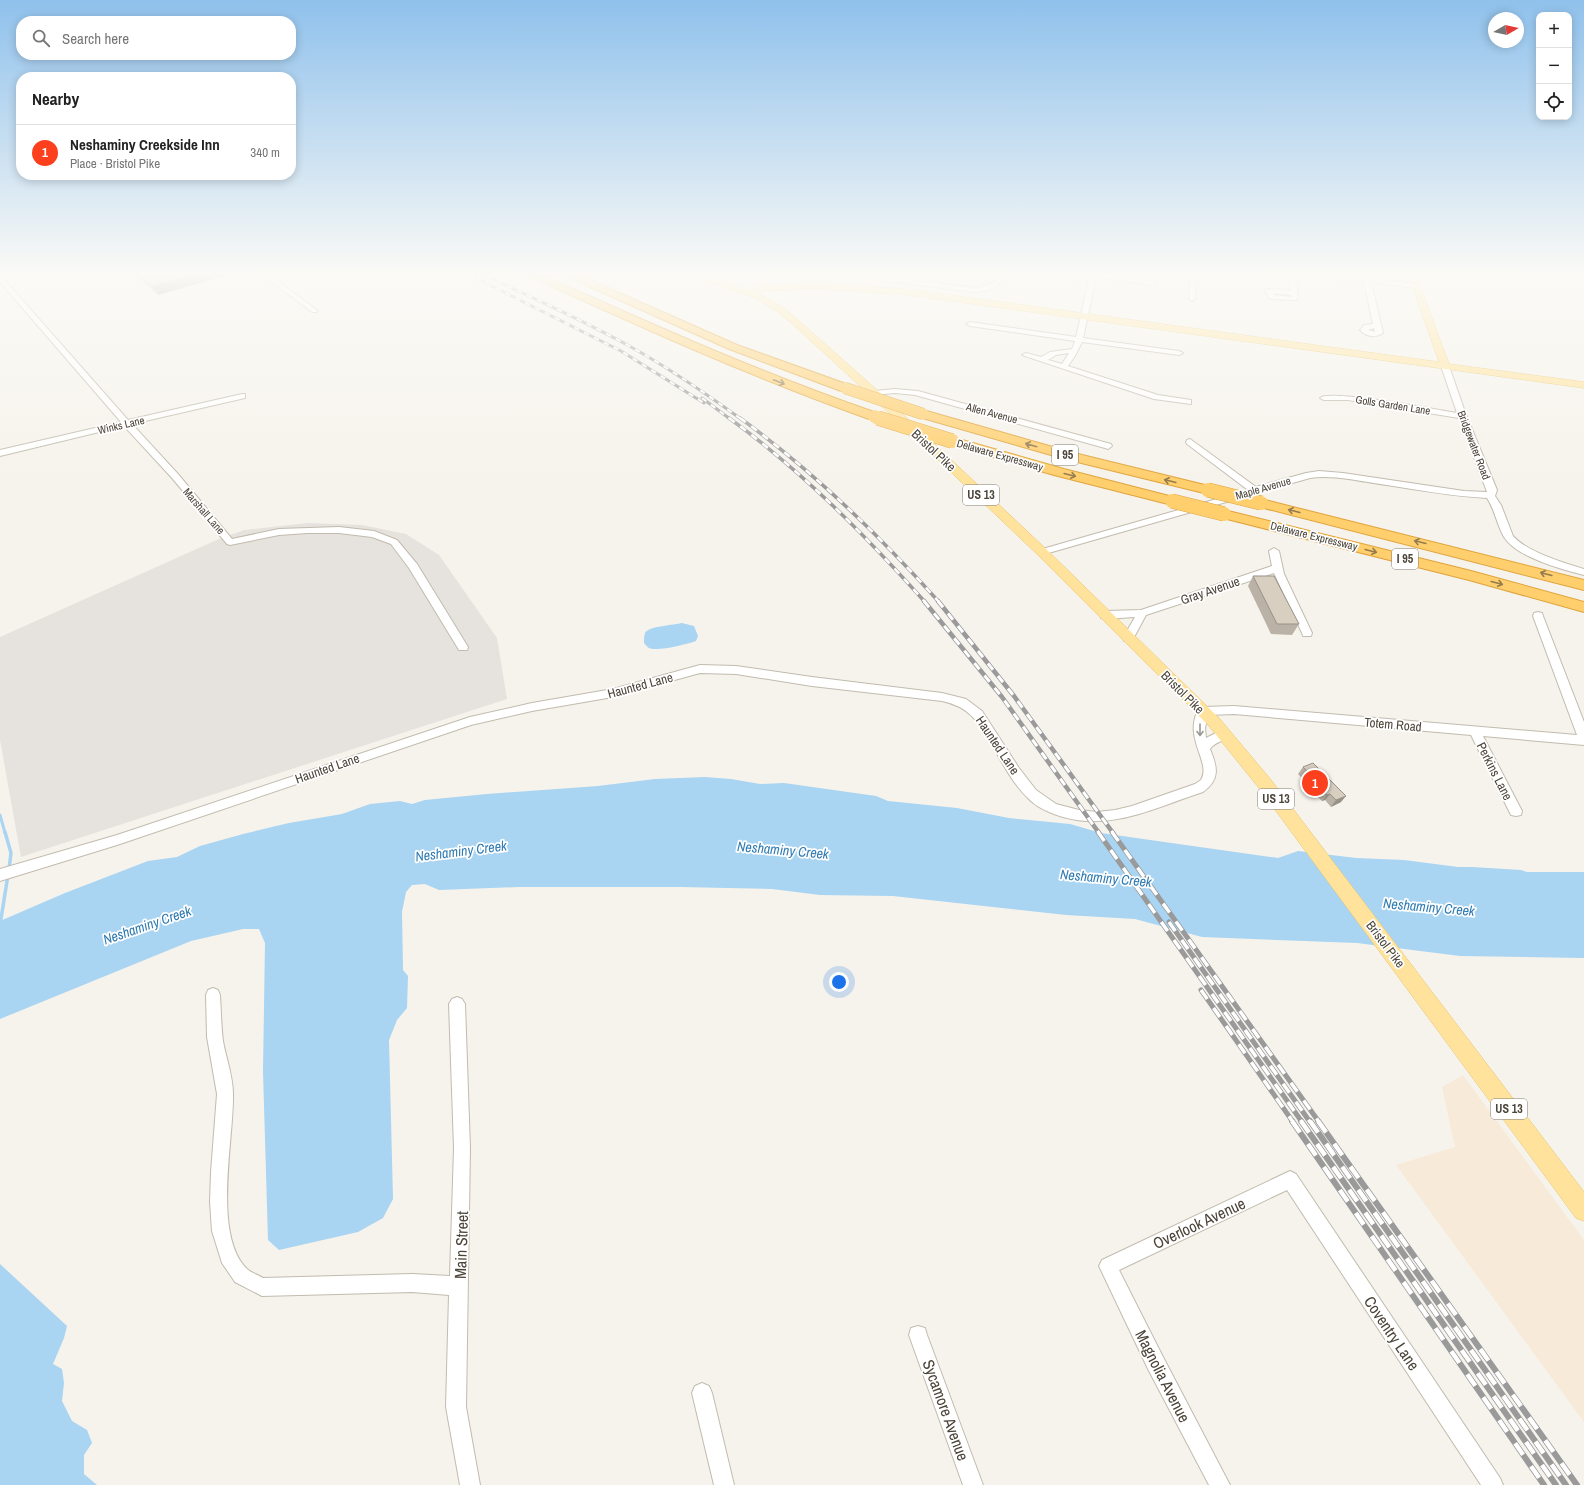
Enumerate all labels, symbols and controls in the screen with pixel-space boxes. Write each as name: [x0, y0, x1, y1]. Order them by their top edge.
north arrow: [1488, 12, 1524, 48]
map controls: [1536, 12, 1572, 120]
button: +: [1536, 12, 1572, 48]
search box: [16, 16, 296, 60]
icon: search: [30, 27, 52, 49]
text: Search here: [62, 28, 129, 49]
button: −: [1536, 48, 1572, 84]
button: locate: [1536, 84, 1572, 120]
text: Nearby: [32, 87, 79, 110]
text: Neshaminy Creekside Inn: [70, 134, 220, 155]
text: 1: [42, 144, 48, 161]
text: 340 m: [250, 144, 280, 161]
text: Place · Bristol Pike: [70, 155, 160, 172]
one-way arrow: [772, 379, 784, 387]
street label: Golls Garden Lane: [1355, 392, 1431, 418]
street label: Allen Avenue: [964, 399, 1019, 427]
street label: Bridgewater Road: [1454, 409, 1494, 481]
street label: Winks Lane: [96, 413, 146, 437]
street label: Bristol Pike: [908, 426, 959, 475]
street label: Delaware Expressway: [955, 436, 1045, 474]
one-way arrow: [1025, 441, 1038, 448]
road number: I 95: [1052, 445, 1078, 465]
one-way arrow: [1063, 471, 1076, 479]
street label: Maple Avenue: [1234, 473, 1292, 503]
one-way arrow: [1164, 477, 1177, 485]
street label: Marshall Lane: [180, 485, 228, 537]
road number: US 13: [963, 485, 999, 505]
one-way arrow: [1288, 507, 1301, 515]
street label: Delaware Expressway: [1269, 518, 1359, 554]
one-way arrow: [1414, 538, 1427, 546]
one-way arrow: [1364, 547, 1377, 555]
road number: I 95: [1392, 549, 1418, 569]
one-way arrow: [1540, 570, 1553, 578]
street label: Gray Avenue: [1178, 572, 1242, 609]
one-way arrow: [1490, 580, 1503, 587]
street label: Bristol Pike: [1157, 667, 1208, 718]
street label: Haunted Lane: [606, 669, 675, 702]
street label: Haunted Lane: [972, 713, 1023, 778]
street label: Totem Road: [1364, 714, 1422, 735]
one-way arrow: [1196, 723, 1204, 736]
street label: Perkins Lane: [1473, 739, 1516, 803]
street label: Haunted Lane: [293, 750, 362, 787]
pin: 1: [1302, 768, 1328, 798]
road number: US 13: [1258, 789, 1294, 809]
water label: Neshaminy Creek: [414, 836, 509, 866]
water label: Neshaminy Creek: [736, 837, 831, 863]
water label: Neshaminy Creek: [1059, 865, 1154, 891]
water label: Neshaminy Creek: [1382, 894, 1477, 920]
water label: Neshaminy Creek: [101, 901, 195, 948]
street label: Bristol Pike: [1362, 917, 1409, 971]
your location: [829, 972, 849, 992]
road number: US 13: [1491, 1099, 1527, 1119]
street label: Overlook Avenue: [1149, 1192, 1249, 1254]
street label: Main Street: [449, 1210, 473, 1279]
street label: Coventry Lane: [1359, 1291, 1425, 1375]
street label: Magnolia Avenue: [1130, 1326, 1196, 1426]
street label: Sycamore Avenue: [917, 1356, 975, 1464]

